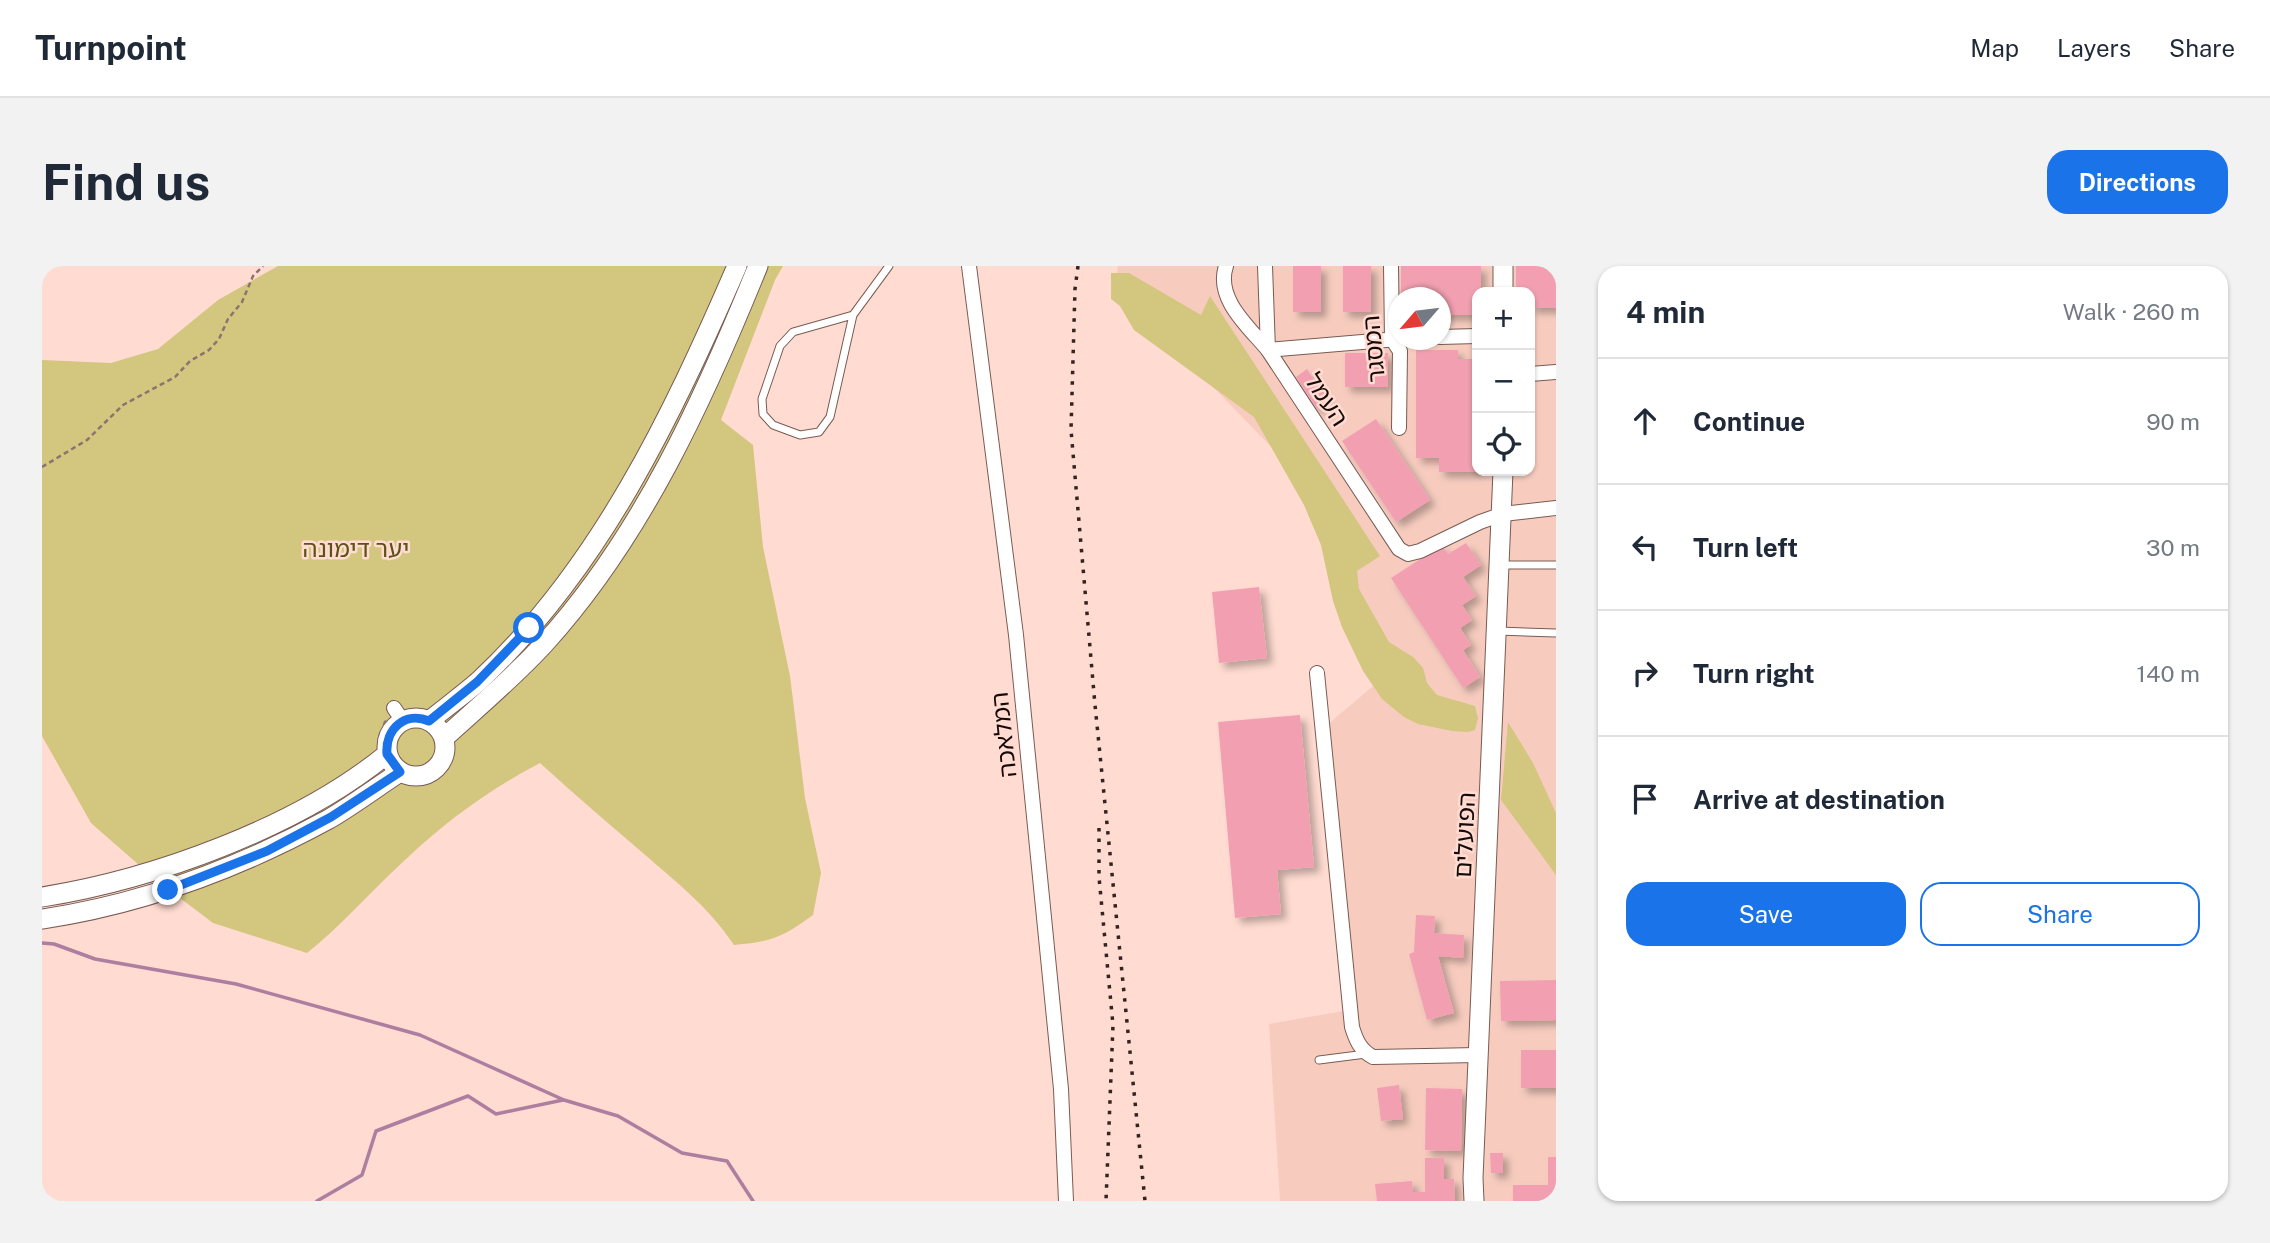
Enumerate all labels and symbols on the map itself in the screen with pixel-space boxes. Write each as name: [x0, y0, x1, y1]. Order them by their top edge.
north arrow: [1388, 287, 1451, 350]
street label: המסגר: [1356, 314, 1390, 384]
street label: העמל: [1300, 367, 1354, 431]
park label: יער דימונה: [303, 534, 409, 562]
route start: [513, 612, 544, 643]
street label: המלאכה: [985, 691, 1021, 779]
street label: הפועלים: [1448, 791, 1480, 879]
route end: [152, 874, 183, 905]

